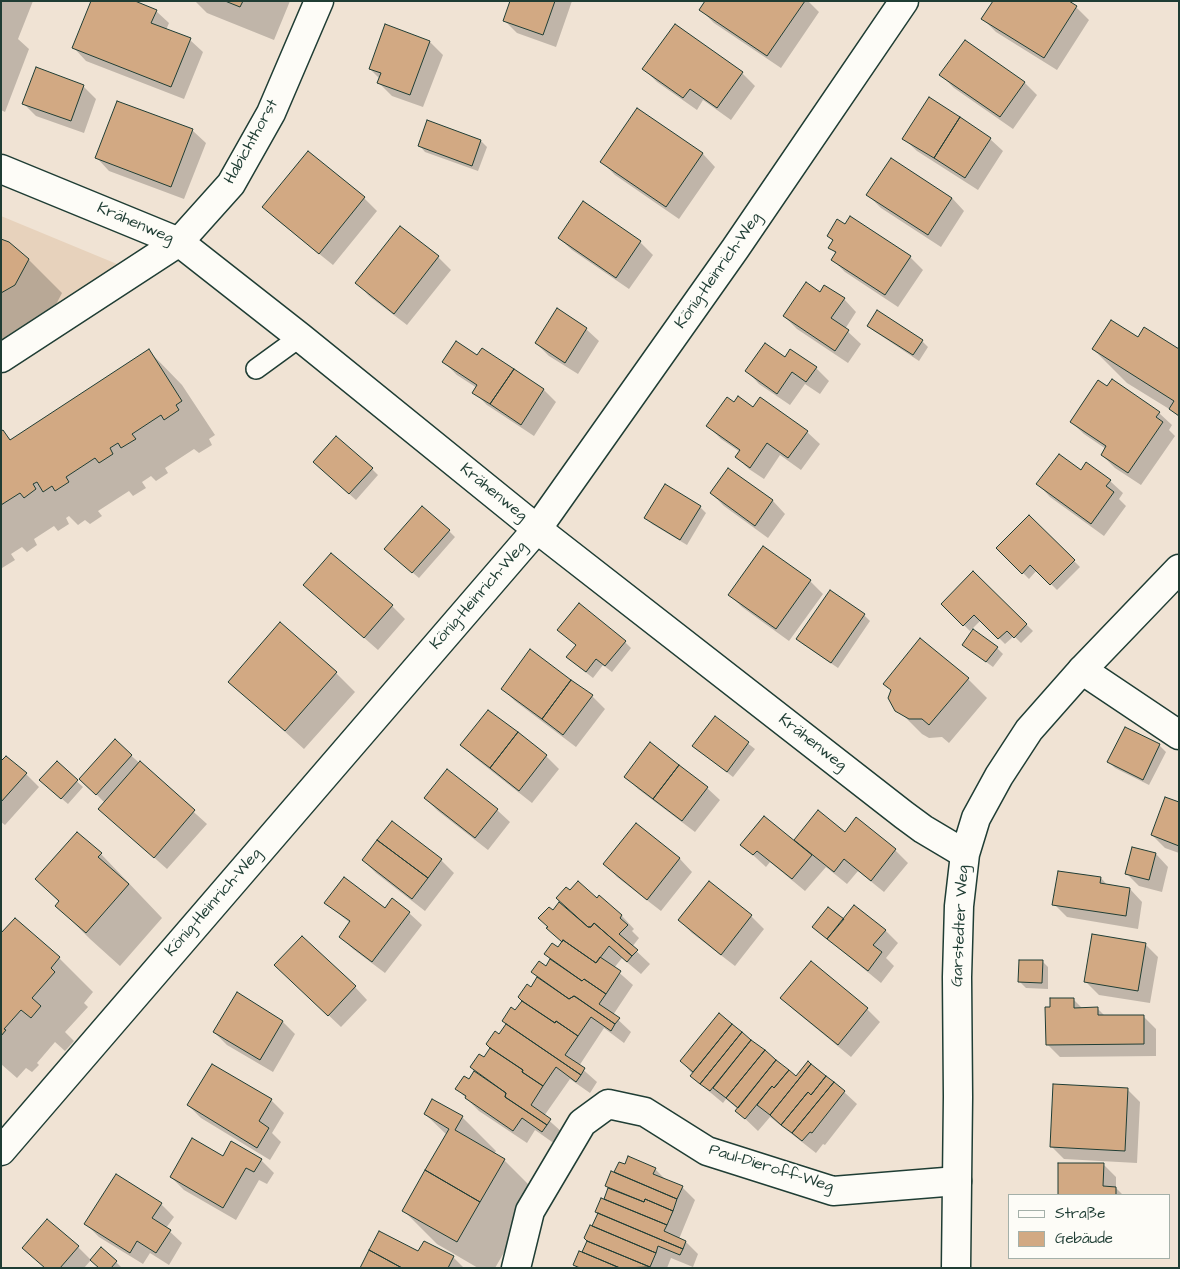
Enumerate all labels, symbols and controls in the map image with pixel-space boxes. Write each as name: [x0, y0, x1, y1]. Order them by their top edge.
street label: Habichthorst: [221, 96, 283, 188]
street label: Krähenweg: [94, 199, 176, 249]
street label: König-Heinrich-Weg: [672, 209, 766, 333]
street label: Krähenweg: [455, 460, 531, 526]
street label: König-Heinrich-Weg: [427, 538, 531, 654]
street label: Krähenweg: [774, 710, 850, 776]
street label: König-Heinrich-Weg: [162, 845, 266, 961]
street label: Garstedter Weg: [948, 865, 974, 987]
street label: Paul-Dieroff-Weg: [706, 1141, 836, 1197]
legend: [1008, 1194, 1170, 1259]
text: Straße: [1055, 1203, 1105, 1224]
text: Gebäude: [1055, 1228, 1113, 1249]

